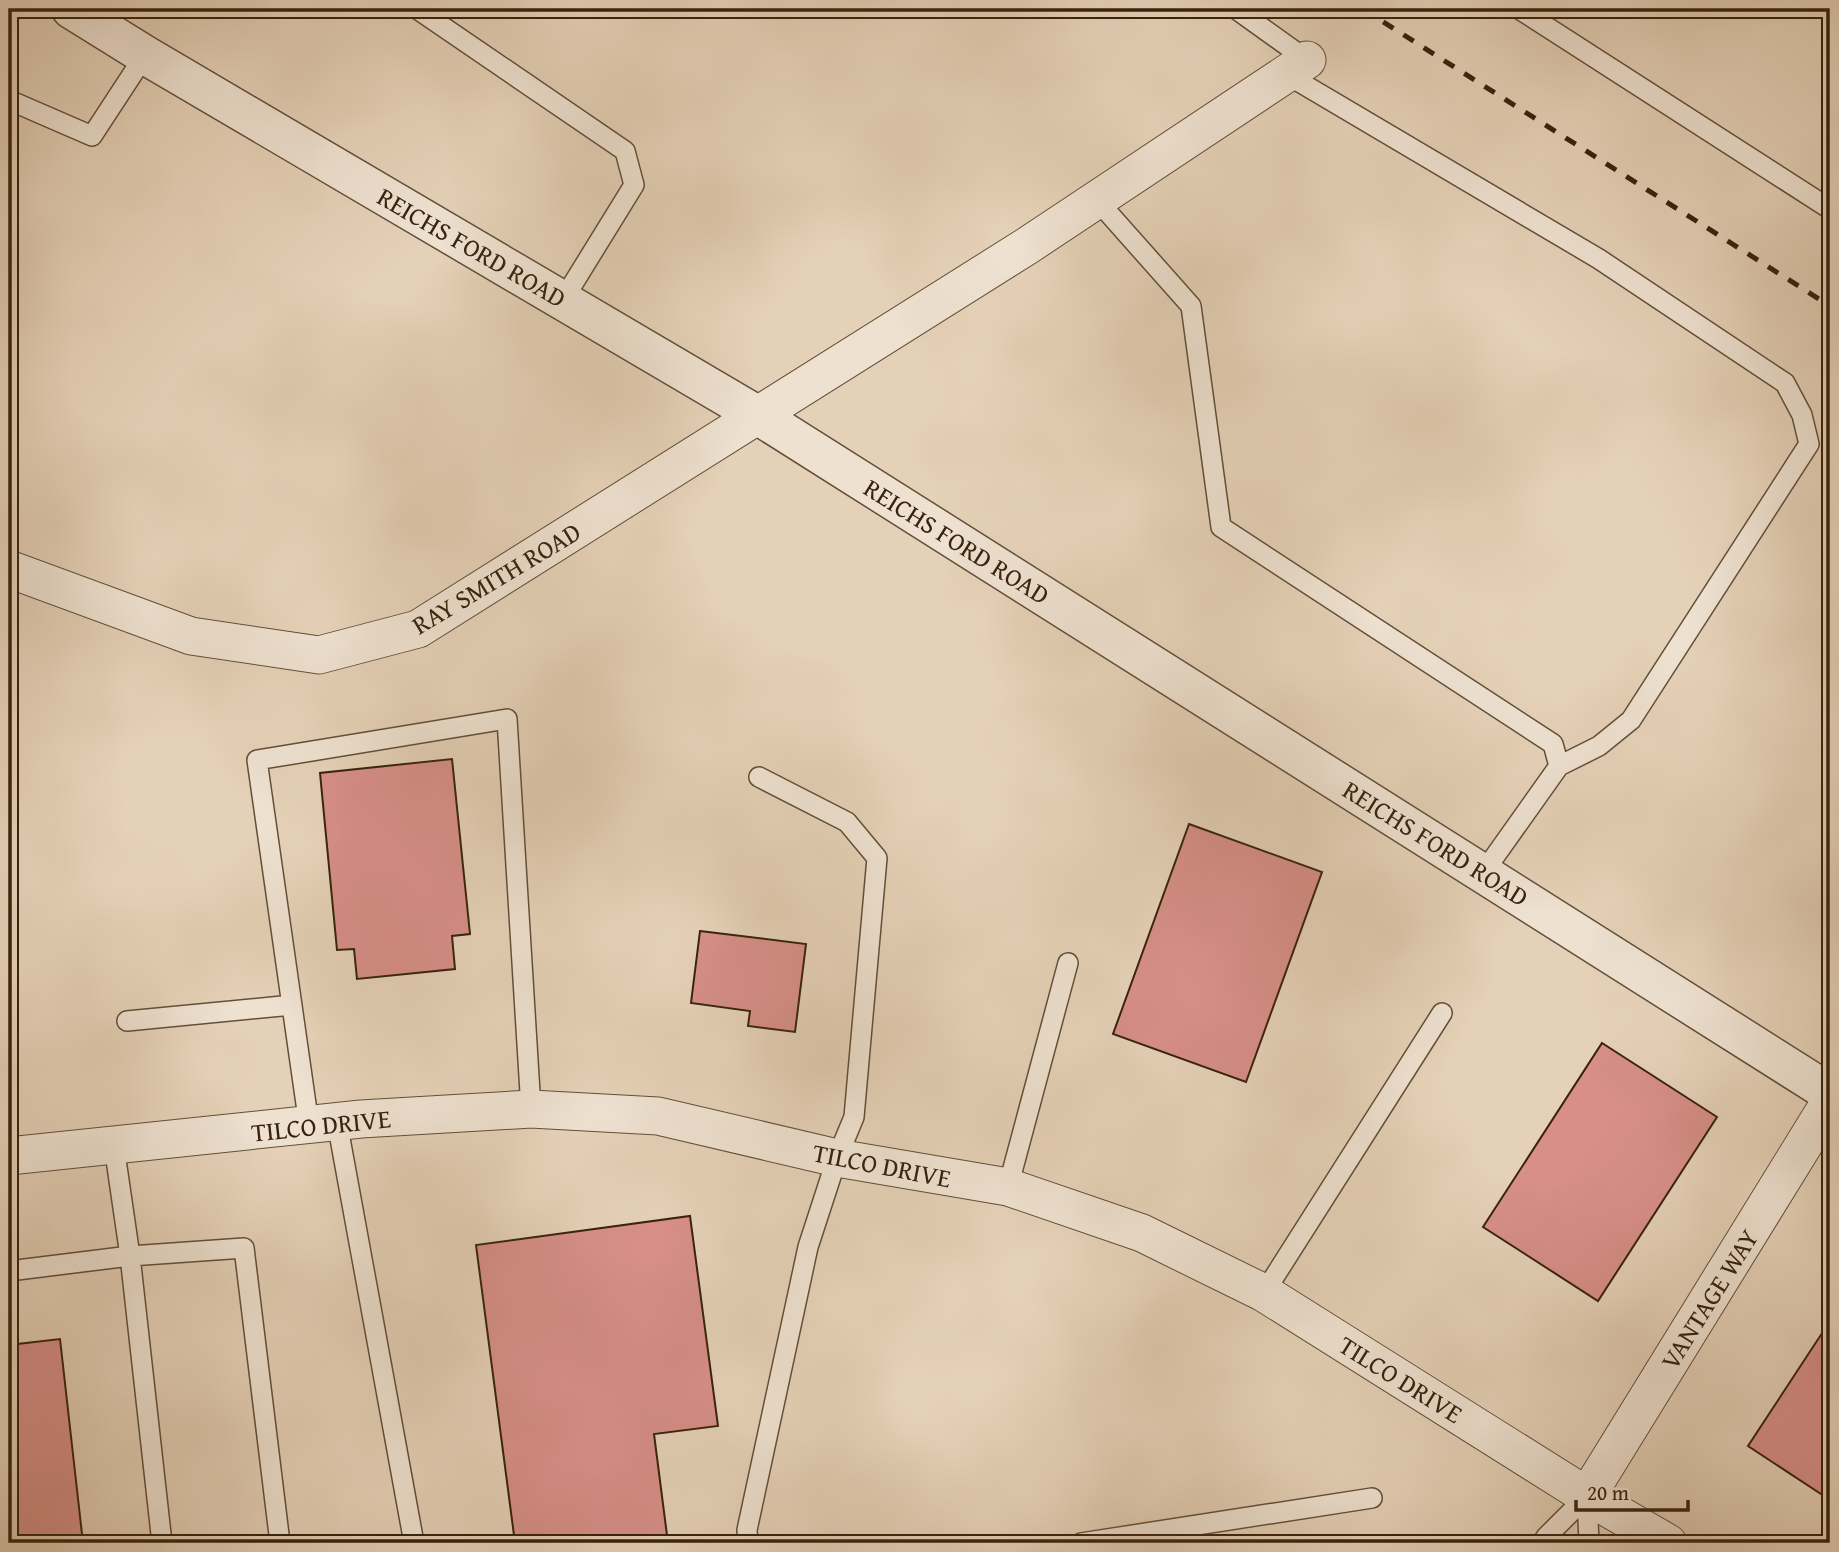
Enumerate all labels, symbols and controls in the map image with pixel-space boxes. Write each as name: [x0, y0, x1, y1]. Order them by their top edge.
street label: REICHS FORD ROAD: [370, 177, 574, 317]
street label: REICHS FORD ROAD: [857, 468, 1057, 614]
street label: RAY SMITH ROAD: [404, 512, 588, 644]
street label: REICHS FORD ROAD: [1336, 770, 1536, 916]
street label: TILCO DRIVE: [249, 1098, 393, 1152]
street label: TILCO DRIVE: [810, 1133, 954, 1197]
street label: VANTAGE WAY: [1650, 1221, 1768, 1377]
street label: TILCO DRIVE: [1331, 1325, 1471, 1433]
scale bar: [1576, 1468, 1688, 1512]
text: 20 m: [1587, 1477, 1629, 1508]

